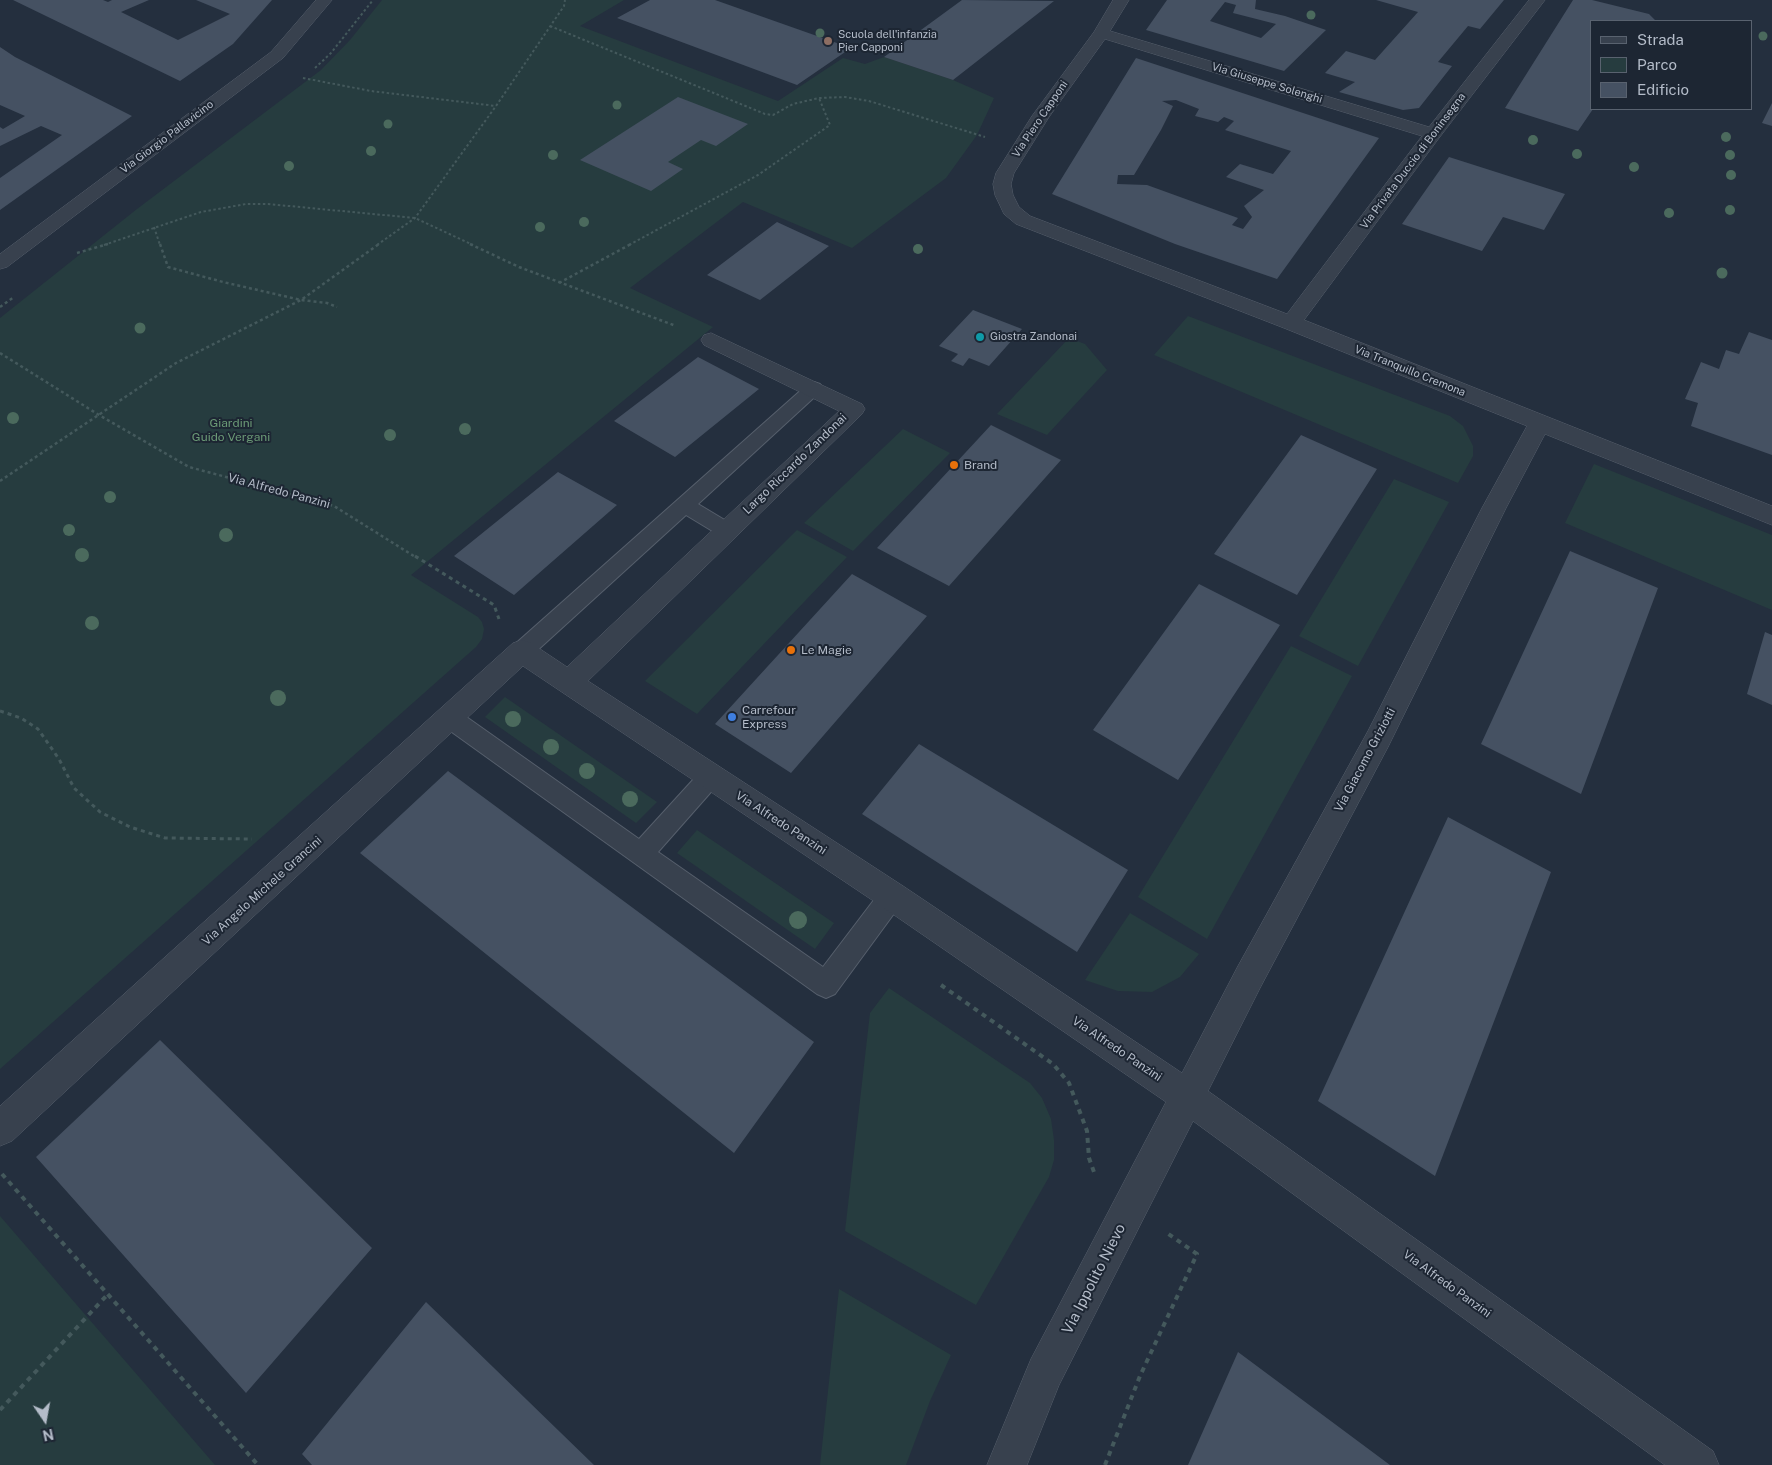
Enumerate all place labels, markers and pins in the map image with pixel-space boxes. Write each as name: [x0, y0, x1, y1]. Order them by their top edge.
place label: Scuola dell'infanzia Pier Capponi: [838, 28, 937, 54]
marker: Scuola dell'infanzia Pier Capponi: [822, 35, 834, 47]
place label: Giostra Zandonai: [990, 330, 1077, 344]
marker: Giostra Zandonai: [974, 331, 986, 343]
place label: Brand: [964, 458, 997, 472]
marker: Brand: [948, 459, 960, 471]
place label: Le Magie: [801, 643, 852, 657]
marker: Le Magie: [785, 644, 797, 656]
place label: Carrefour Express: [742, 703, 796, 731]
marker: Carrefour Express: [726, 711, 738, 723]

